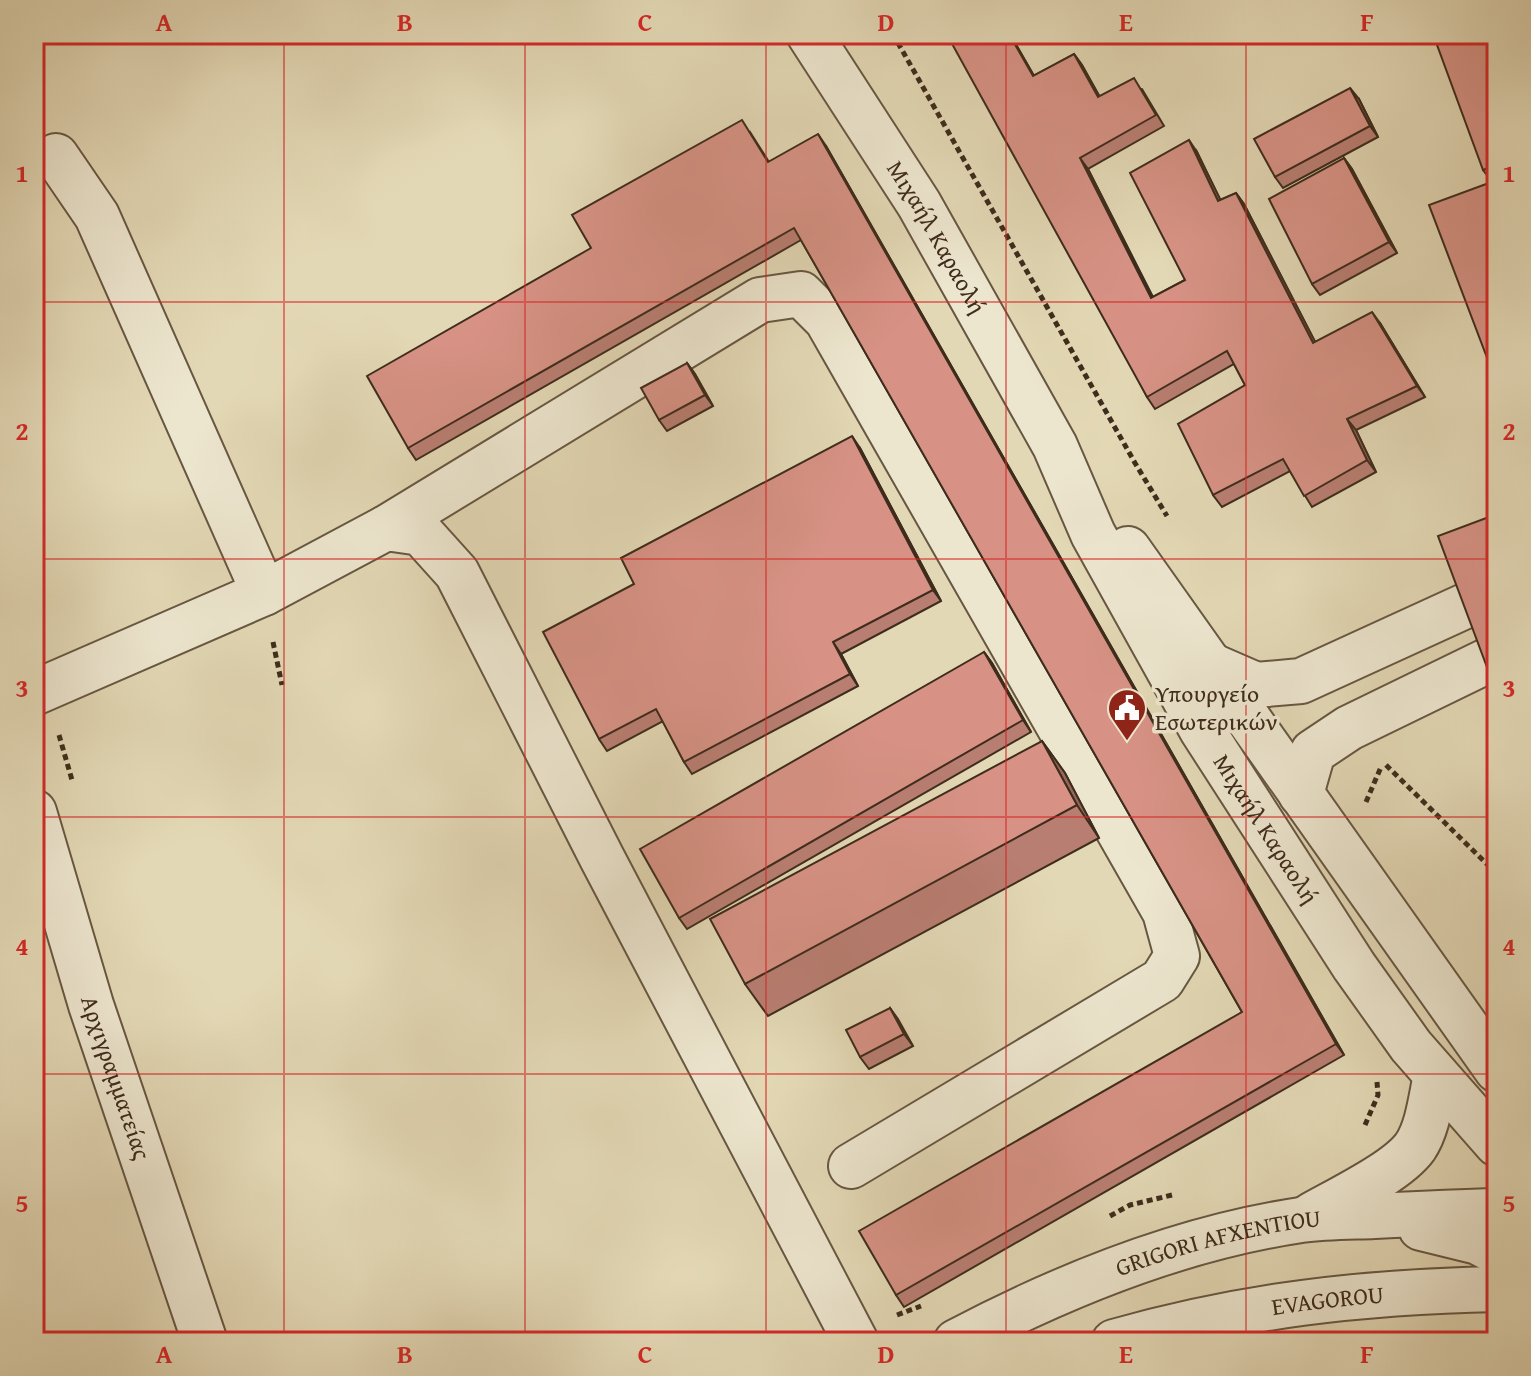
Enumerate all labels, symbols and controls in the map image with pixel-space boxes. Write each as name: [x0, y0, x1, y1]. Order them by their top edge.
text: A: [156, 2, 173, 41]
text: B: [397, 2, 413, 41]
text: C: [638, 2, 652, 41]
text: D: [878, 2, 894, 41]
text: E: [1119, 2, 1133, 41]
text: F: [1360, 2, 1374, 41]
text: 1: [15, 153, 29, 192]
street label: Μιχαήλ Καραολή: [878, 153, 995, 320]
text: 1: [1502, 153, 1516, 192]
text: 2: [15, 411, 29, 450]
text: 2: [1502, 411, 1516, 450]
text: 3: [15, 668, 29, 707]
text: 3: [1502, 668, 1516, 707]
place label: Υπουργείο Εσωτερικών: [1154, 676, 1278, 739]
public building icon: Υπουργείο Εσωτερικών: [1106, 687, 1148, 742]
street label: Μιχαήλ Καραολή: [1205, 747, 1328, 911]
text: 4: [15, 926, 29, 965]
text: 4: [1502, 926, 1516, 965]
street label: Αρχιγραμματείας: [72, 991, 160, 1164]
text: 5: [15, 1183, 29, 1222]
text: 5: [1502, 1183, 1516, 1222]
street label: GRIGORI AFXENTIOU: [1110, 1200, 1322, 1285]
street label: EVAGOROU: [1269, 1276, 1385, 1324]
text: A: [156, 1334, 173, 1373]
text: B: [397, 1334, 413, 1373]
text: C: [638, 1334, 652, 1373]
text: D: [878, 1334, 894, 1373]
text: E: [1119, 1334, 1133, 1373]
text: F: [1360, 1334, 1374, 1373]

